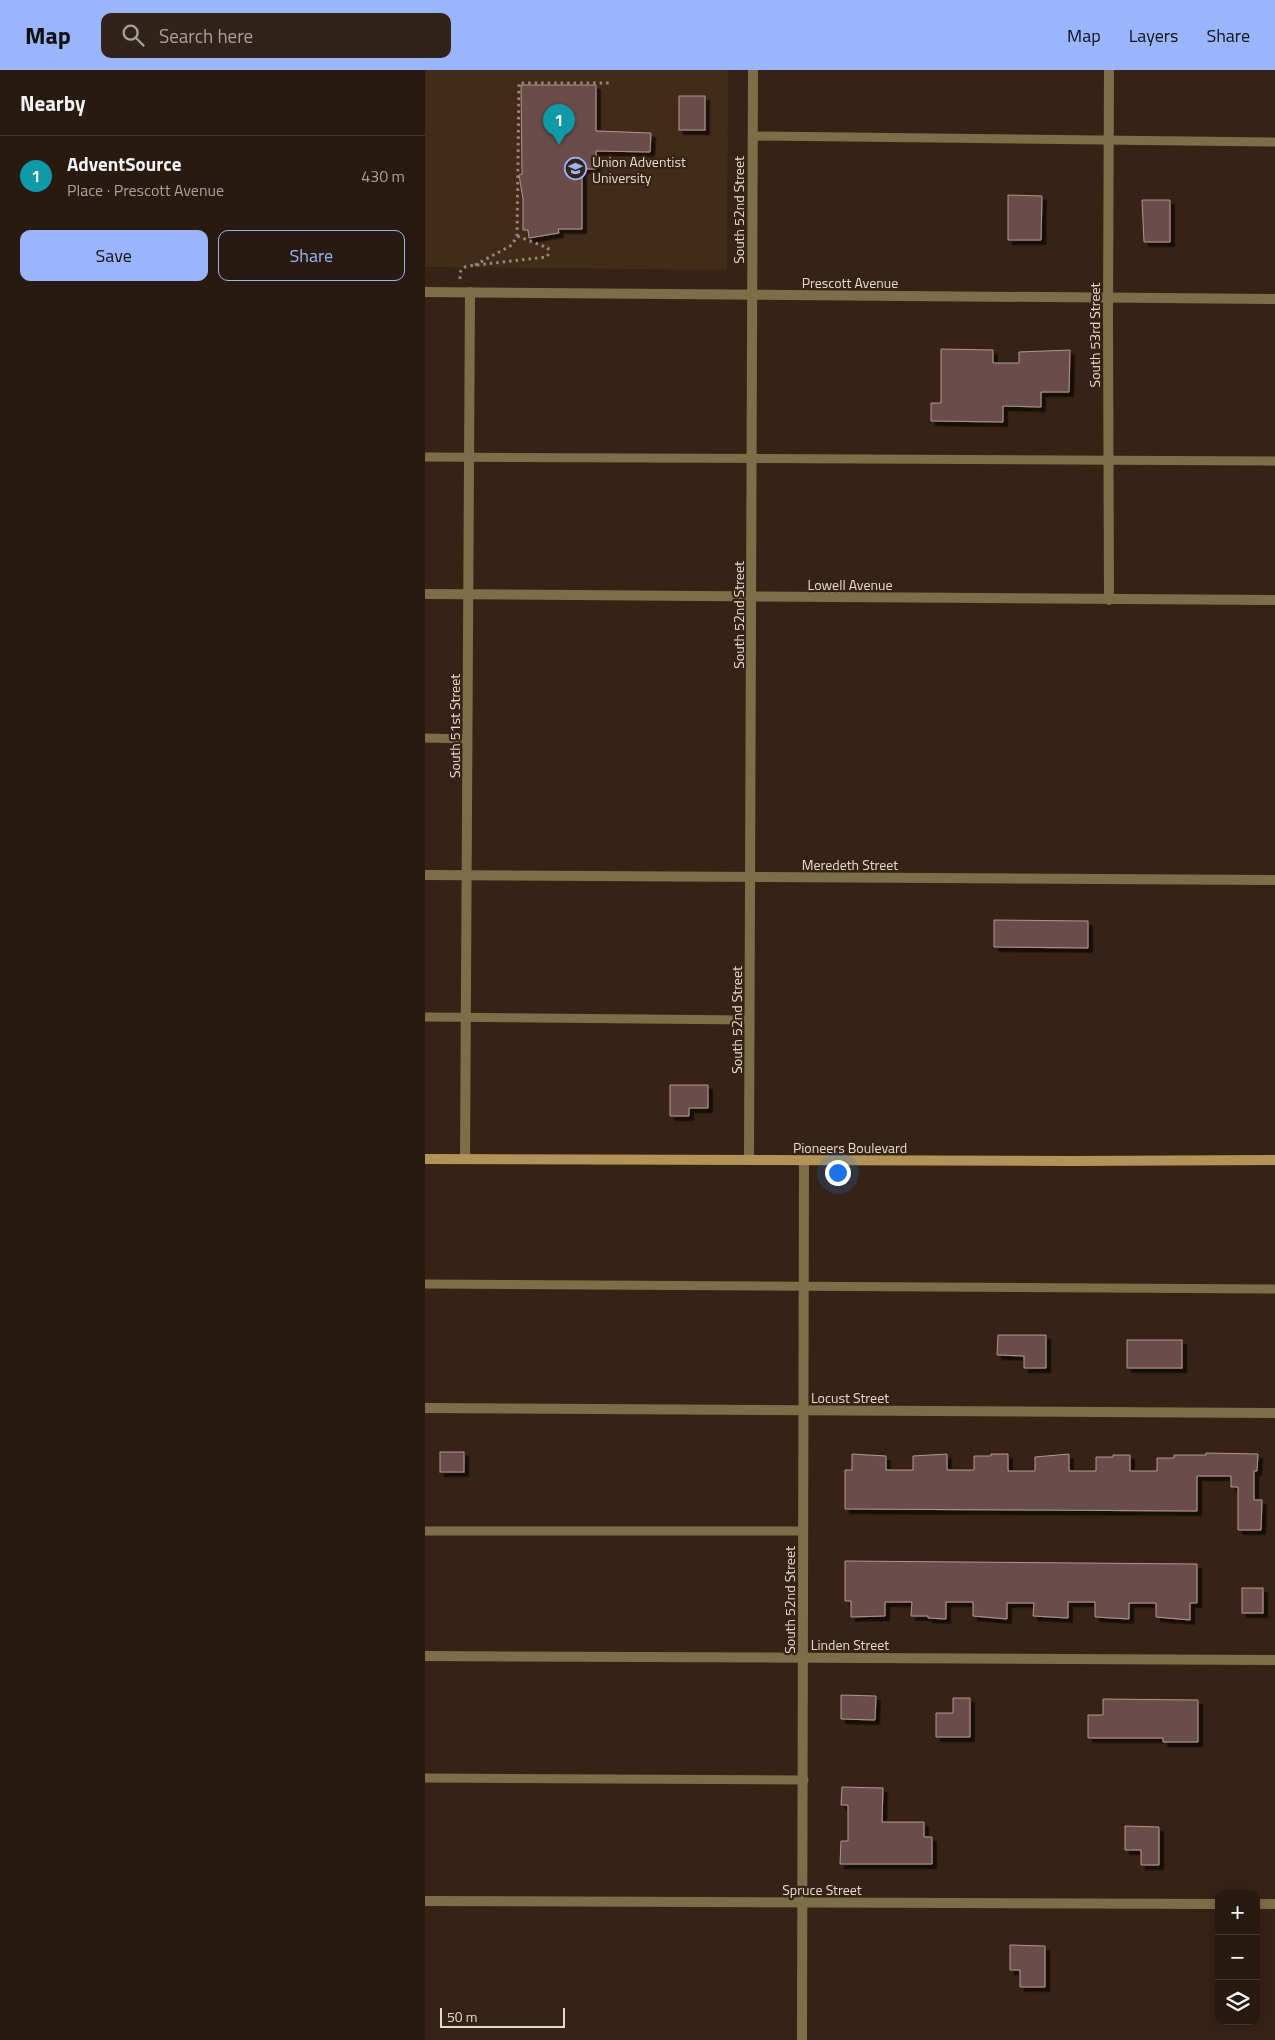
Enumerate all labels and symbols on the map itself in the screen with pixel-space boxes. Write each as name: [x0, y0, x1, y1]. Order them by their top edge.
pin: 1: [543, 104, 575, 145]
place label: Union Adventist University: [592, 151, 686, 188]
street label: South 52nd Street: [728, 156, 749, 264]
school or university icon: Union Adventist University: [564, 157, 588, 181]
street label: Prescott Avenue: [802, 272, 898, 293]
street label: South 53rd Street: [1084, 282, 1105, 387]
street label: South 52nd Street: [728, 561, 749, 669]
street label: Lowell Avenue: [808, 574, 892, 595]
street label: South 51st Street: [444, 674, 465, 778]
street label: Meredeth Street: [802, 854, 898, 875]
street label: South 52nd Street: [726, 966, 747, 1074]
street label: Pioneers Boulevard: [793, 1137, 907, 1158]
your location: [825, 1160, 851, 1186]
street label: Locust Street: [811, 1387, 889, 1408]
street label: South 52nd Street: [779, 1546, 800, 1654]
street label: Linden Street: [811, 1634, 889, 1655]
street label: Spruce Street: [782, 1879, 862, 1900]
scale bar: [440, 2005, 565, 2028]

